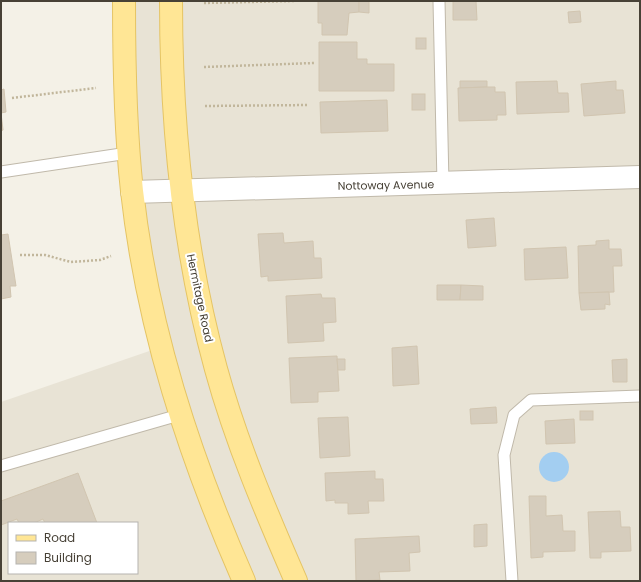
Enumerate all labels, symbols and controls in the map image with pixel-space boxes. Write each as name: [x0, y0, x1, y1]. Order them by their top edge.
street label: Nottoway Avenue: [338, 176, 435, 194]
street label: Hermitage Road: [183, 252, 217, 344]
legend: [8, 522, 138, 574]
text: Road: [44, 529, 75, 546]
text: Building: [44, 549, 92, 566]

